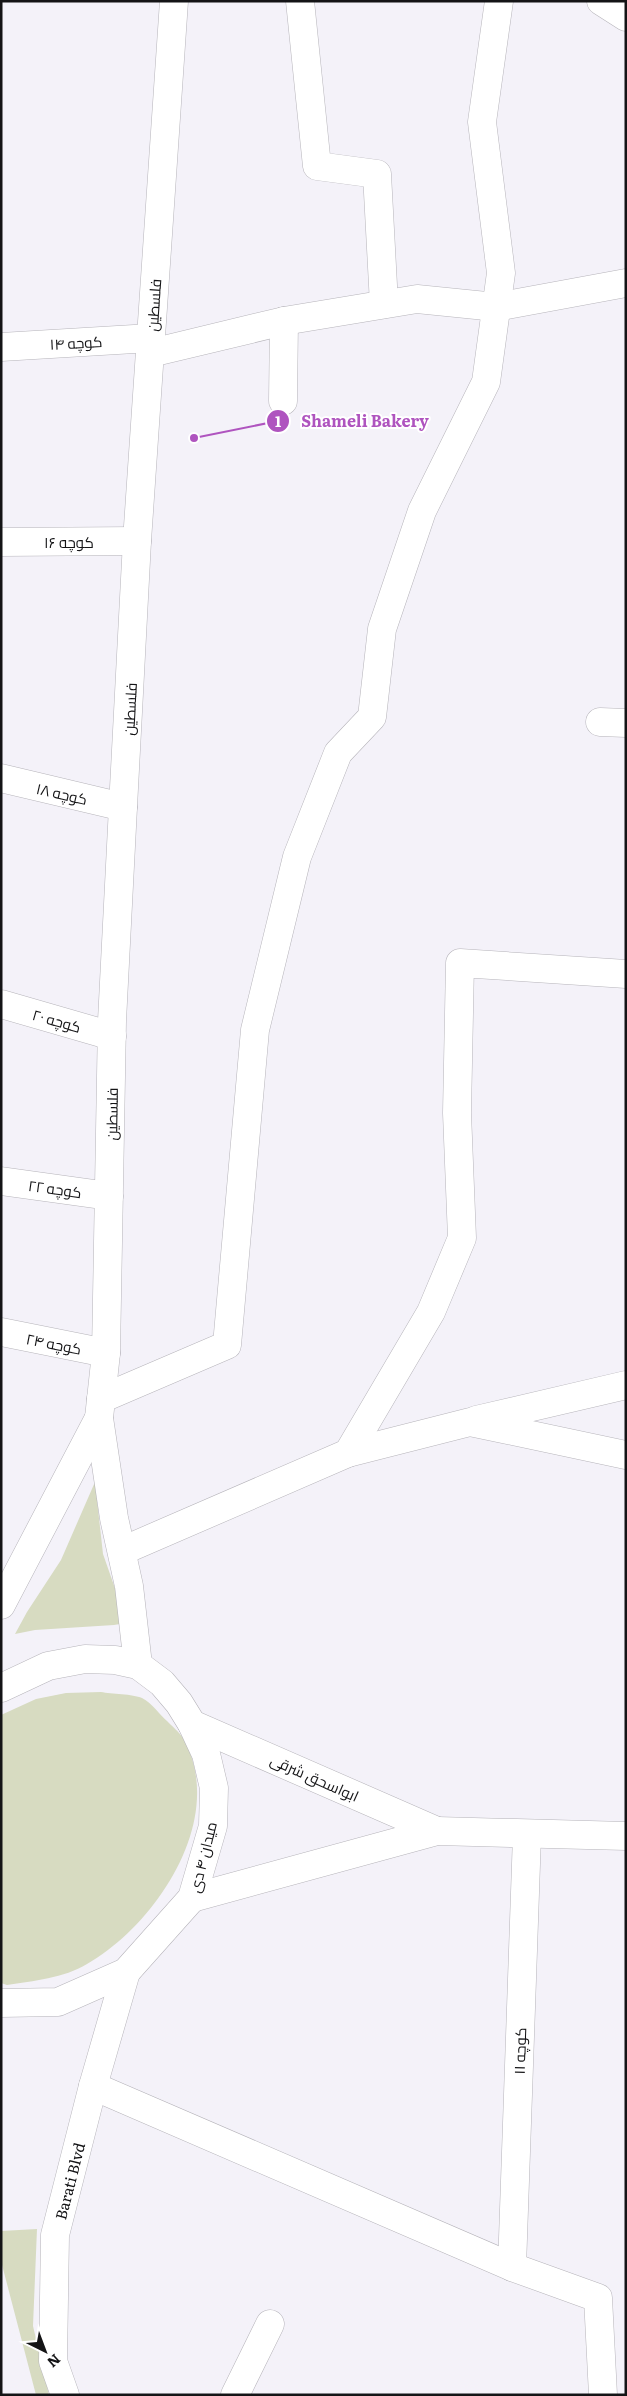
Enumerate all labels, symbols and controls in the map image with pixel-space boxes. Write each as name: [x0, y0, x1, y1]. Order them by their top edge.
street label: فلسطین: [140, 278, 166, 332]
street label: کوچه ۱۴: [49, 329, 103, 355]
callout: Shameli Bakery: [266, 406, 438, 437]
text: Shameli Bakery: [301, 408, 429, 432]
text: 1: [275, 409, 281, 432]
street label: کوچه ۱۶: [44, 530, 94, 553]
street label: فلسطین: [116, 682, 142, 736]
street label: کوچه ۱۸: [34, 776, 90, 810]
street label: کوچه ۲۰: [30, 1002, 84, 1038]
street label: فلسطین: [99, 1087, 123, 1141]
street label: کوچه ۲۲: [27, 1173, 83, 1203]
street label: کوچه ۲۴: [24, 1326, 84, 1360]
street label: ابواسحق شرقی: [267, 1747, 363, 1807]
street label: میدان ۴ دی: [182, 1819, 222, 1895]
street label: کوچه ۱۱: [507, 2027, 531, 2075]
street label: Barati Blvd: [48, 2140, 90, 2222]
north arrow: [20, 2326, 70, 2376]
text: N: [43, 2350, 65, 2373]

